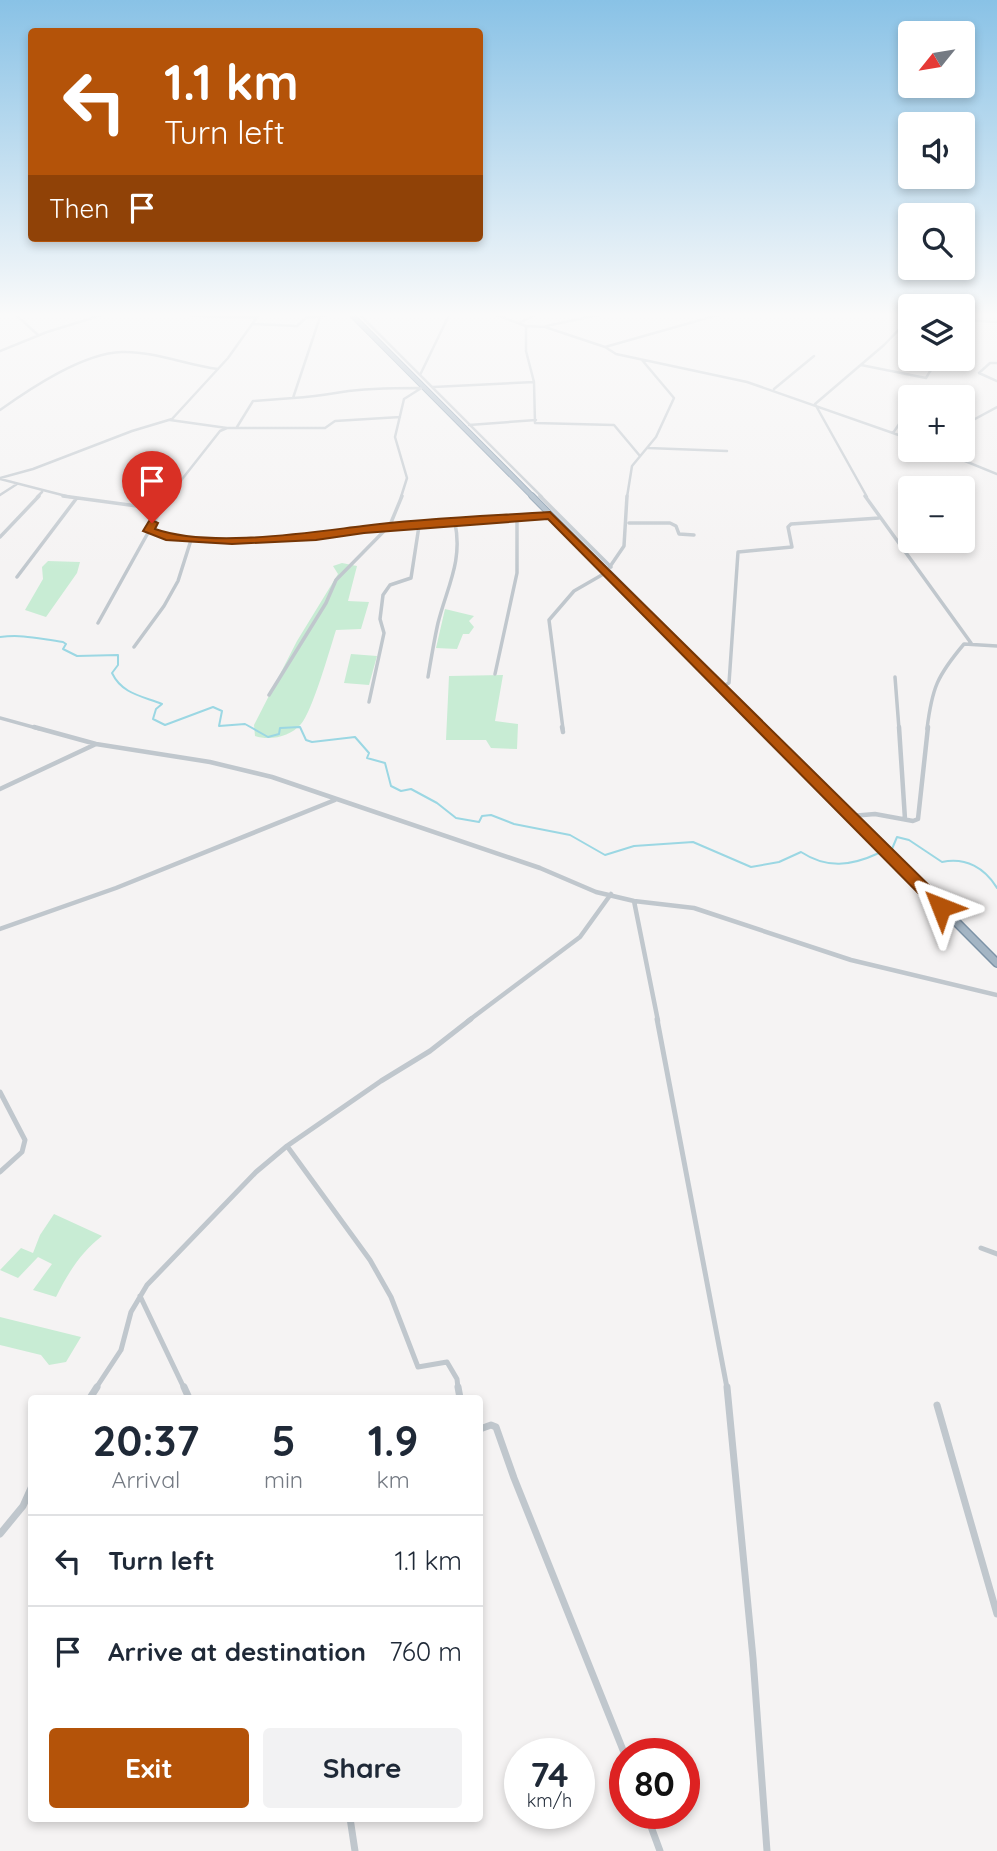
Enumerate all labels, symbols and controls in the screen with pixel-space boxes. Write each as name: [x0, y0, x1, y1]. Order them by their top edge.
north arrow: [898, 21, 975, 98]
map controls: [898, 21, 975, 553]
text: 1.1 km: [164, 51, 299, 112]
icon: left: [49, 56, 140, 147]
text: Turn left: [164, 112, 285, 152]
button: sound: [898, 112, 975, 189]
icon: arrive: [123, 189, 161, 227]
text: Then: [49, 192, 109, 225]
button: search: [898, 203, 975, 280]
button: layers: [898, 294, 975, 371]
button: +: [898, 385, 975, 462]
pin: [122, 451, 182, 523]
icon: arrive: [133, 462, 171, 500]
button: −: [898, 476, 975, 553]
position arrow: [904, 870, 978, 944]
text: 20:37: [93, 1414, 199, 1467]
text: 5: [271, 1414, 296, 1467]
text: 1.9: [368, 1414, 418, 1467]
text: Arrival: [112, 1465, 180, 1494]
text: min: [264, 1465, 303, 1494]
text: km: [376, 1465, 410, 1494]
icon: left: [49, 1542, 87, 1580]
text: Turn left: [108, 1544, 215, 1577]
text: 1.1 km: [394, 1544, 462, 1577]
icon: arrive: [49, 1633, 87, 1671]
text: Arrive at destination: [108, 1635, 366, 1668]
text: 760 m: [389, 1635, 462, 1668]
button: Exit: [49, 1728, 249, 1808]
button: Share: [263, 1728, 462, 1808]
speed limit sign: 80: [609, 1738, 700, 1829]
text: 74: [530, 1752, 569, 1796]
text: km/h: [527, 1789, 572, 1812]

